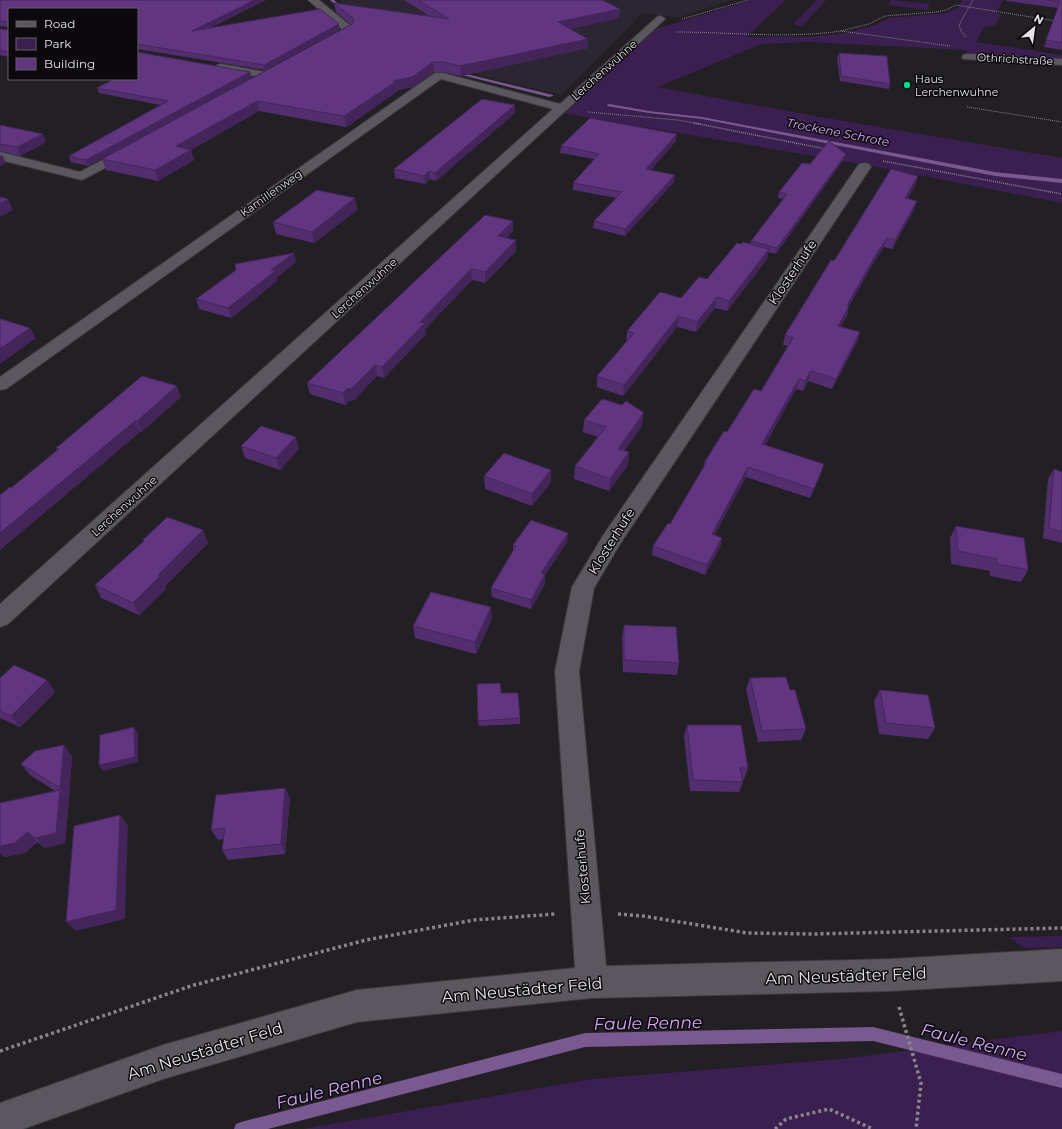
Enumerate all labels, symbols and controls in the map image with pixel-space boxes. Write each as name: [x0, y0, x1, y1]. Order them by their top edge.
legend: [8, 8, 138, 80]
north arrow: [1014, 8, 1054, 48]
text: N: [1032, 11, 1046, 28]
text: Road: [44, 16, 75, 31]
text: Park: [44, 36, 72, 51]
street label: Lerchenwuhne: [568, 37, 640, 103]
street label: Othrichstraße: [977, 50, 1054, 68]
text: Building: [44, 56, 95, 71]
place label: Haus Lerchenwuhne: [915, 72, 999, 99]
marker: Haus Lerchenwuhne: [902, 80, 912, 90]
water label: Trockene Schrote: [785, 115, 891, 149]
street label: Kamillenweg: [237, 167, 305, 219]
street label: Klosterhufe: [764, 236, 820, 308]
street label: Lerchenwuhne: [328, 255, 400, 321]
street label: Lerchenwuhne: [88, 473, 160, 539]
street label: Klosterhufe: [584, 505, 638, 577]
street label: Klosterhufe: [571, 829, 593, 905]
street label: Am Neustädter Feld: [765, 964, 927, 988]
street label: Am Neustädter Feld: [441, 974, 603, 1006]
water label: Faule Renne: [594, 1012, 702, 1034]
street label: Am Neustädter Feld: [125, 1018, 285, 1084]
water label: Faule Renne: [919, 1019, 1029, 1065]
water label: Faule Renne: [274, 1067, 384, 1113]

